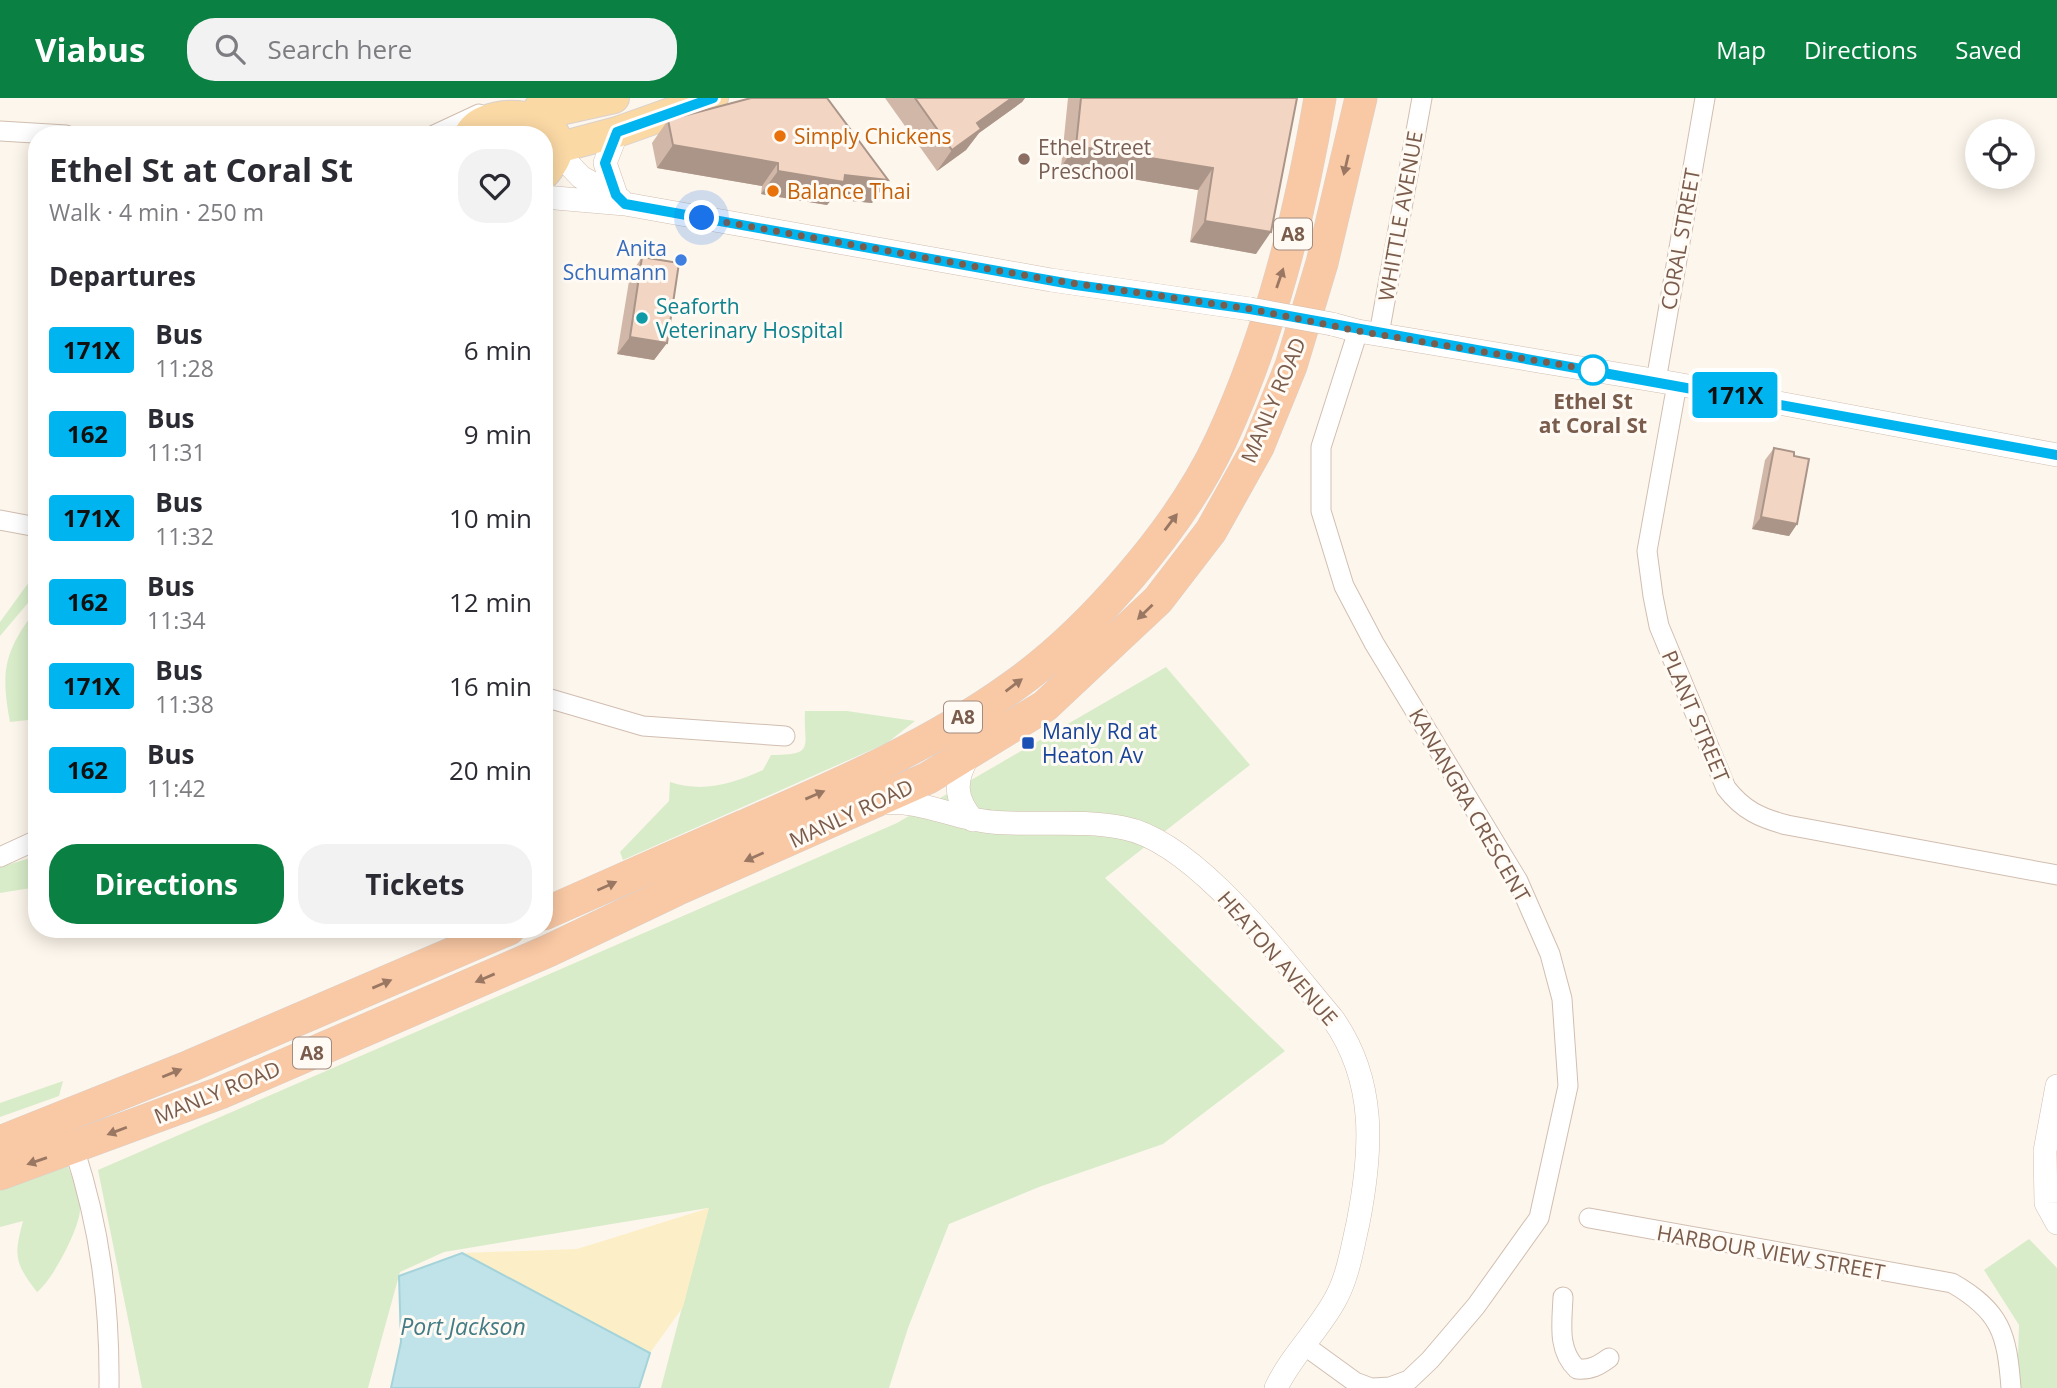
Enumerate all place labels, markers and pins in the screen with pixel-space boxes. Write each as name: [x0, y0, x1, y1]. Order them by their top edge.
place label: Simply Chickens: [794, 122, 952, 150]
marker: Simply Chickens: [772, 128, 788, 144]
place label: Ethel Street Preschool: [1038, 133, 1151, 185]
marker: Ethel Street Preschool: [1016, 151, 1032, 167]
place label: Balance Thai: [787, 177, 911, 205]
marker: Balance Thai: [765, 183, 781, 199]
place label: Anita Schumann: [563, 234, 667, 286]
marker: Anita Schumann: [673, 252, 689, 268]
place label: Seaforth Veterinary Hospital: [656, 292, 843, 344]
marker: Seaforth Veterinary Hospital: [634, 310, 650, 326]
marker: Ethel St at Coral St: [1578, 355, 1608, 385]
place label: Ethel St at Coral St: [1539, 387, 1647, 439]
place label: Manly Rd at Heaton Av: [1042, 717, 1157, 769]
marker: Manly Rd at Heaton Av: [1020, 735, 1036, 751]

